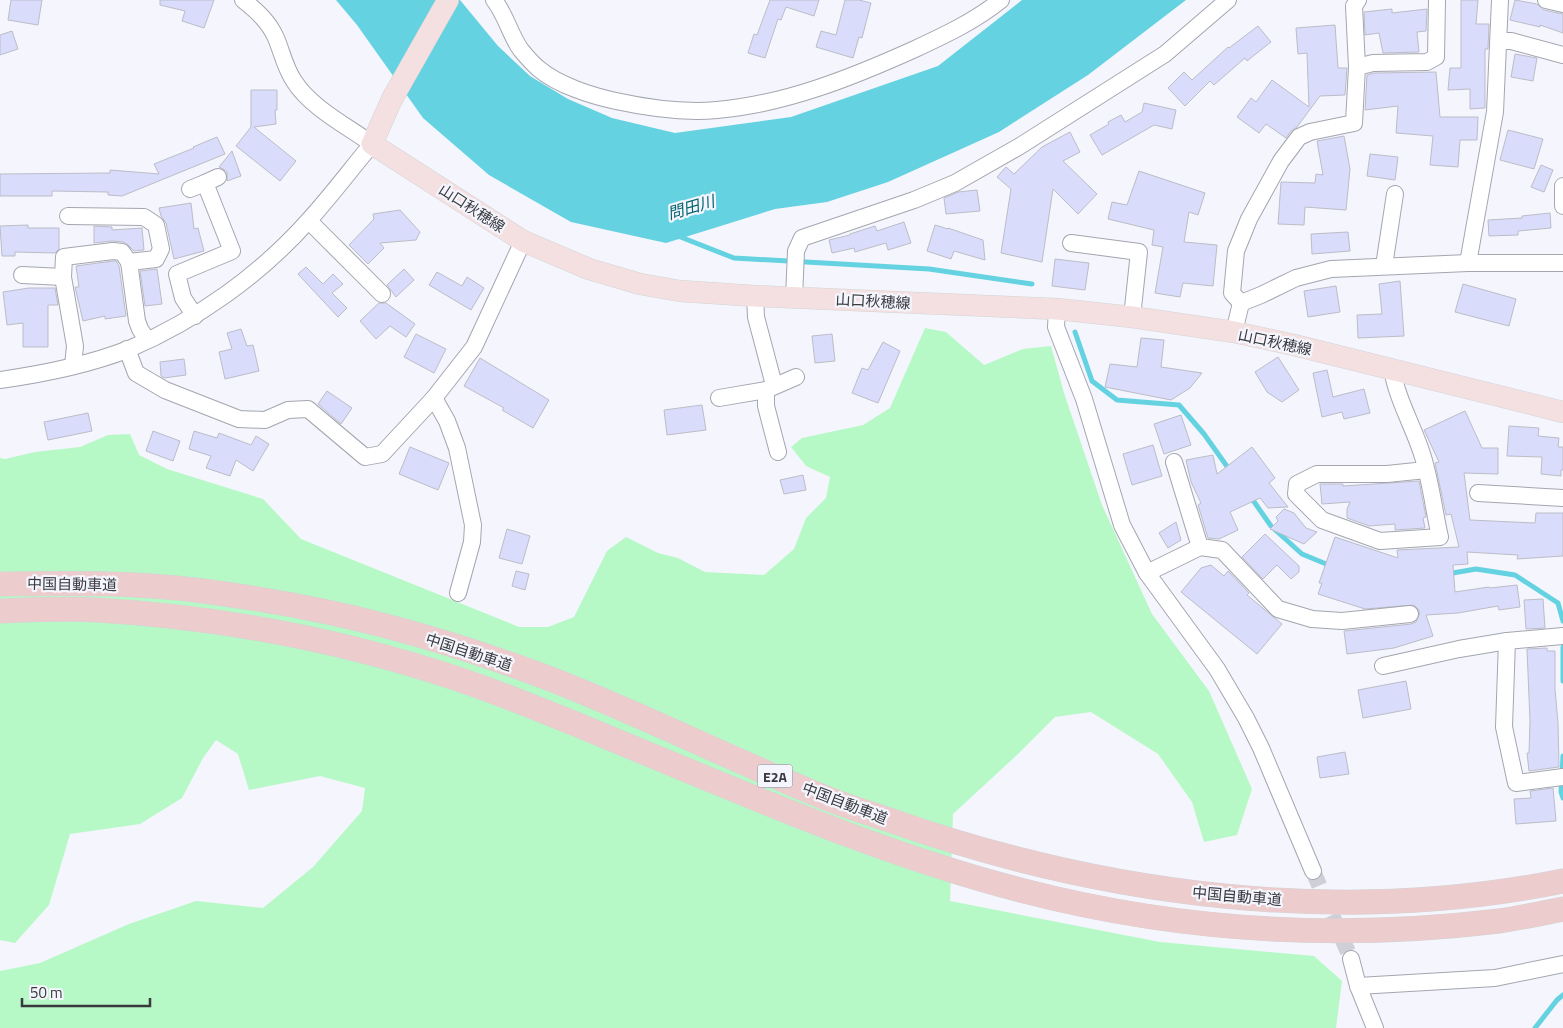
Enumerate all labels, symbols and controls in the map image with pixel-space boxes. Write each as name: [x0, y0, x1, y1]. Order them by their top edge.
street label: 山口秋穂線: [434, 178, 510, 238]
water label: 問田川: [665, 188, 719, 225]
street label: 山口秋穂線: [835, 288, 911, 314]
street label: 山口秋穂線: [1236, 323, 1314, 361]
street label: 中国自動車道: [27, 572, 117, 596]
street label: 中国自動車道: [423, 627, 515, 677]
road number: E2A: [758, 764, 792, 788]
street label: 中国自動車道: [799, 776, 891, 830]
street label: 中国自動車道: [1191, 881, 1283, 911]
scale bar: [22, 976, 150, 1008]
text: 50 m: [30, 981, 63, 1004]

